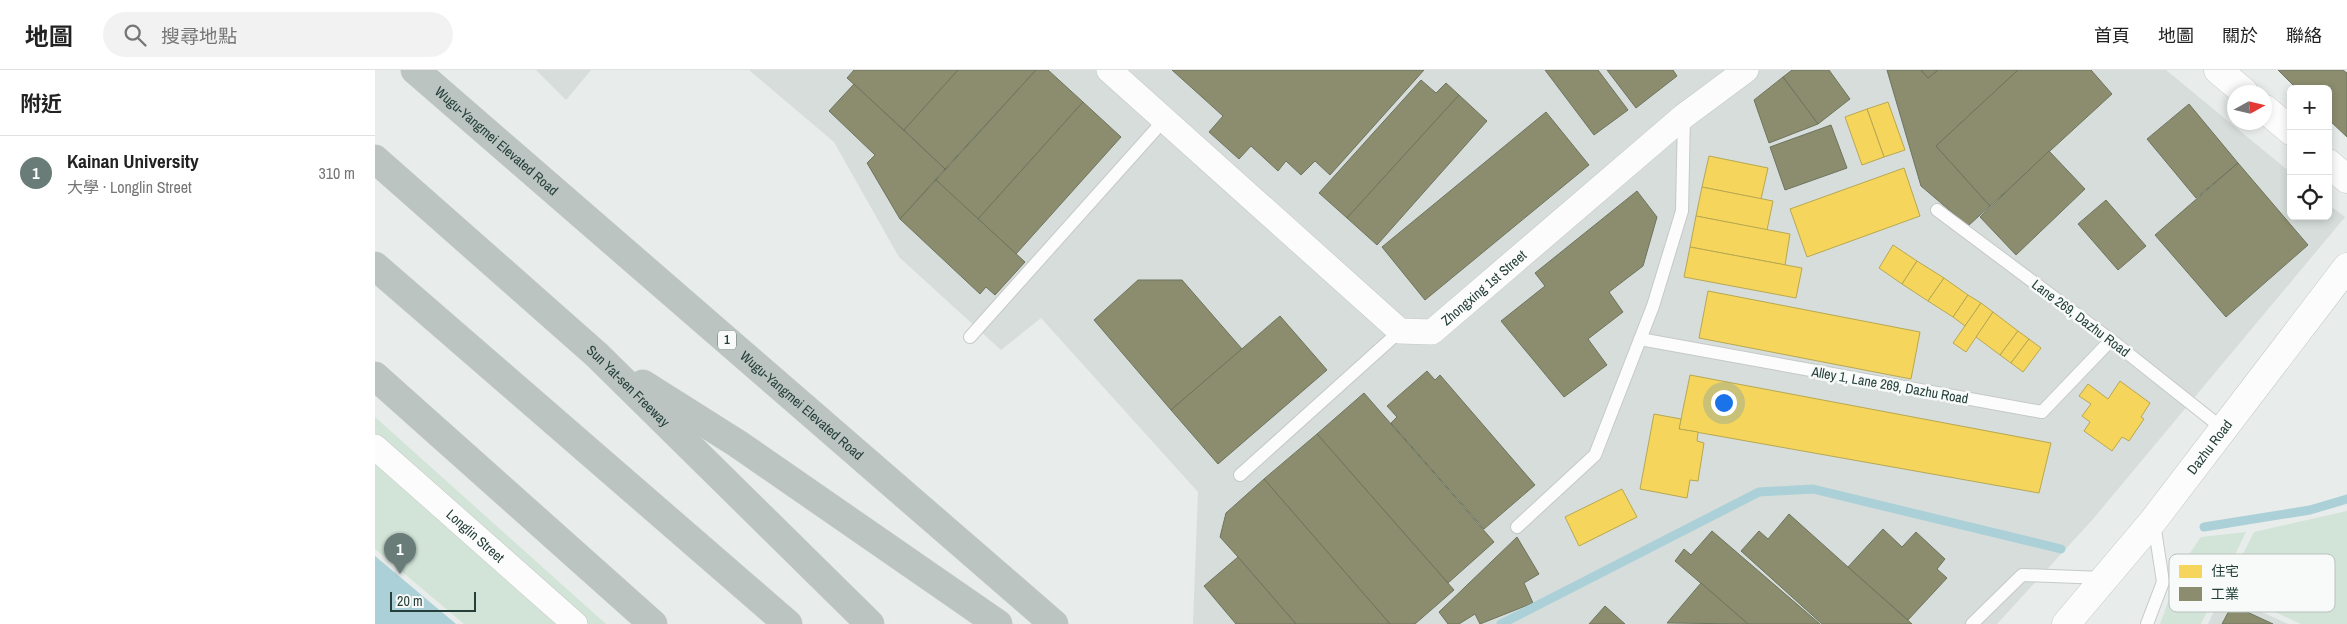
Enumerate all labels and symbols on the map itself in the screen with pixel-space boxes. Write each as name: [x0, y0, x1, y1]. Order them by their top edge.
street label: Wugu-Yangmei Elevated Road: [431, 82, 562, 199]
north arrow: [2227, 85, 2272, 130]
street label: Zhongxing 1st Street: [1437, 246, 1530, 329]
street label: Lane 269, Dazhu Road: [2028, 275, 2134, 361]
road number: 1: [718, 330, 736, 350]
street label: Sun Yat-sen Freeway: [583, 341, 674, 431]
street label: Wugu-Yangmei Elevated Road: [736, 347, 867, 464]
street label: Alley 1, Lane 269, Dazhu Road: [1809, 362, 1970, 408]
your location: [1711, 390, 1737, 416]
street label: Dazhu Road: [2183, 416, 2236, 478]
street label: Longlin Street: [443, 505, 508, 566]
pin: 1: [384, 533, 416, 574]
legend: [2169, 554, 2335, 612]
text: 住宅: [2211, 562, 2239, 580]
text: 工業: [2211, 585, 2239, 603]
scale bar: [390, 589, 476, 612]

